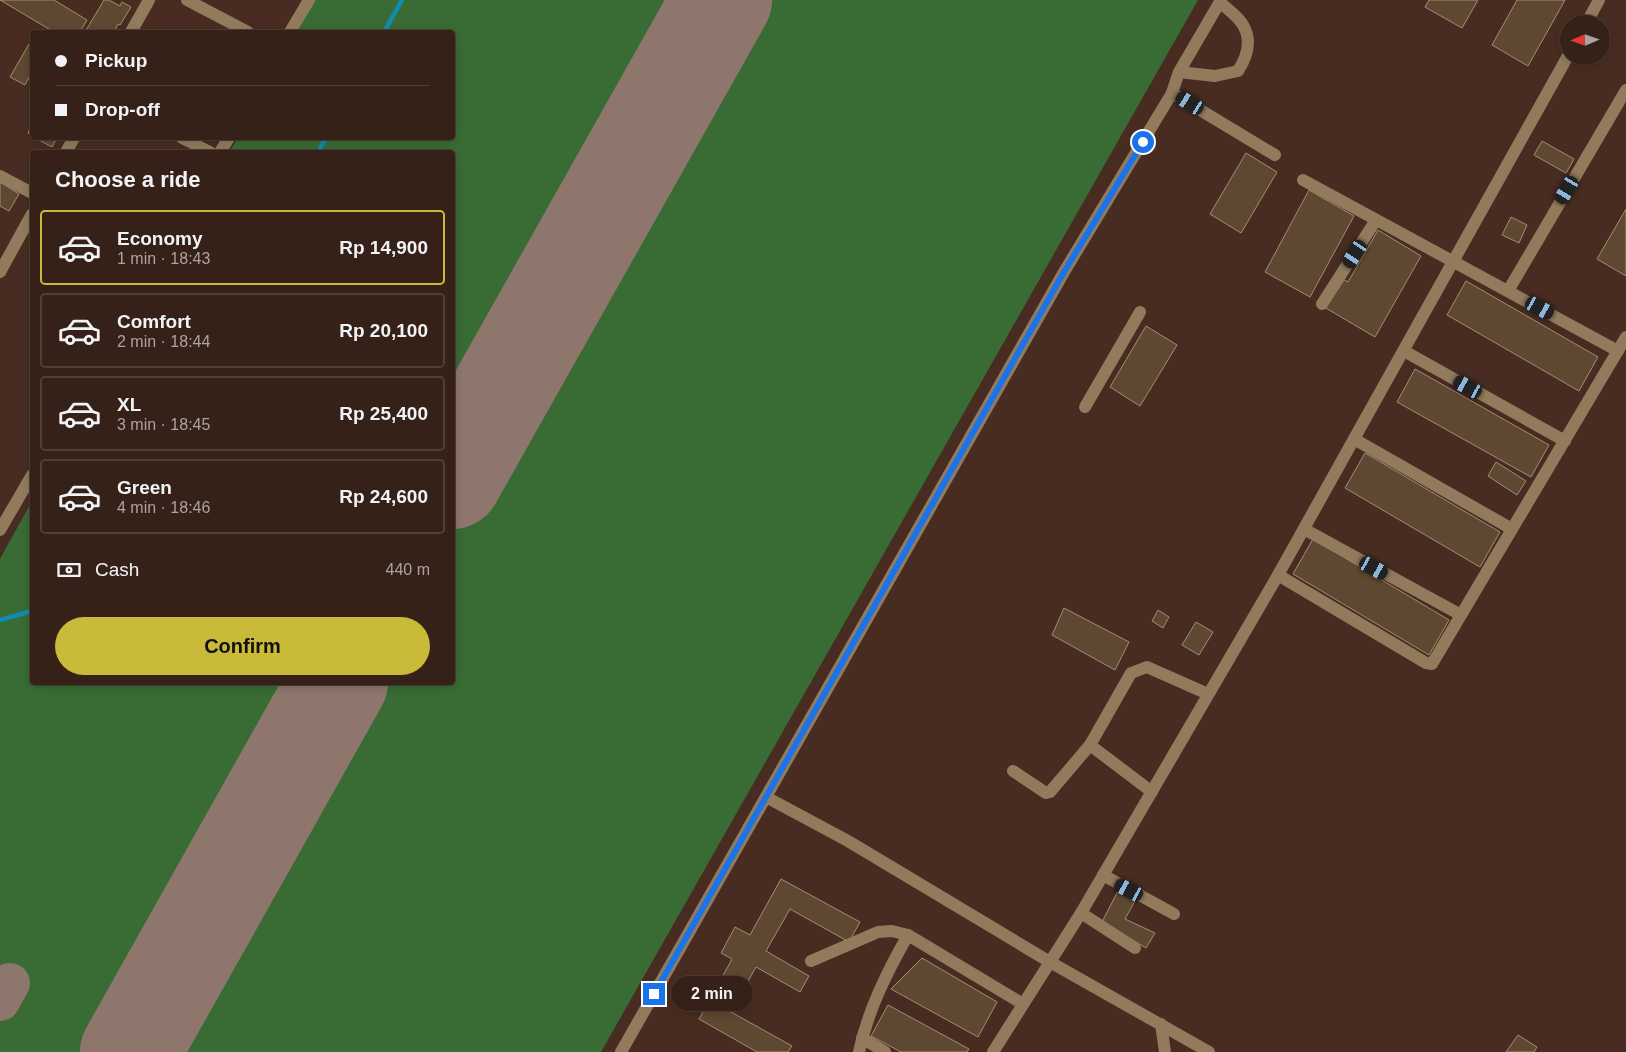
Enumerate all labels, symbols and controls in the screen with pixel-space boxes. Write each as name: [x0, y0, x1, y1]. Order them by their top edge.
north arrow: [1560, 15, 1610, 65]
map controls: [1560, 15, 1610, 65]
text: Pickup: [85, 50, 147, 71]
car: [1173, 89, 1206, 117]
text: Drop-off: [85, 99, 160, 120]
route start: [1132, 131, 1154, 153]
text: Choose a ride: [55, 167, 200, 192]
car: [1552, 173, 1581, 207]
icon: car: [57, 225, 102, 270]
text: Economy: [117, 228, 203, 249]
text: Rp 14,900: [339, 237, 428, 258]
car: [1340, 237, 1369, 271]
text: 1 min · 18:43: [117, 250, 210, 267]
car: [1523, 294, 1556, 322]
icon: car: [57, 308, 102, 353]
text: Comfort: [117, 311, 191, 332]
text: Rp 20,100: [339, 320, 428, 341]
text: 2 min · 18:44: [117, 333, 210, 350]
car: [1451, 373, 1484, 401]
icon: car: [57, 391, 102, 436]
text: XL: [117, 394, 141, 415]
text: Rp 25,400: [339, 403, 428, 424]
text: 3 min · 18:45: [117, 416, 210, 433]
icon: car: [57, 474, 102, 519]
text: Green: [117, 477, 172, 498]
text: Rp 24,600: [339, 486, 428, 507]
text: 4 min · 18:46: [117, 499, 210, 516]
car: [1357, 554, 1390, 582]
icon: cash: [55, 556, 83, 584]
text: Cash: [95, 559, 139, 580]
text: 440 m: [386, 561, 430, 578]
button: Confirm: [55, 617, 430, 675]
car: [1112, 876, 1145, 904]
callout: 2 min: [672, 976, 754, 1012]
route end: [643, 983, 665, 1005]
text: 2 min: [691, 985, 733, 1002]

